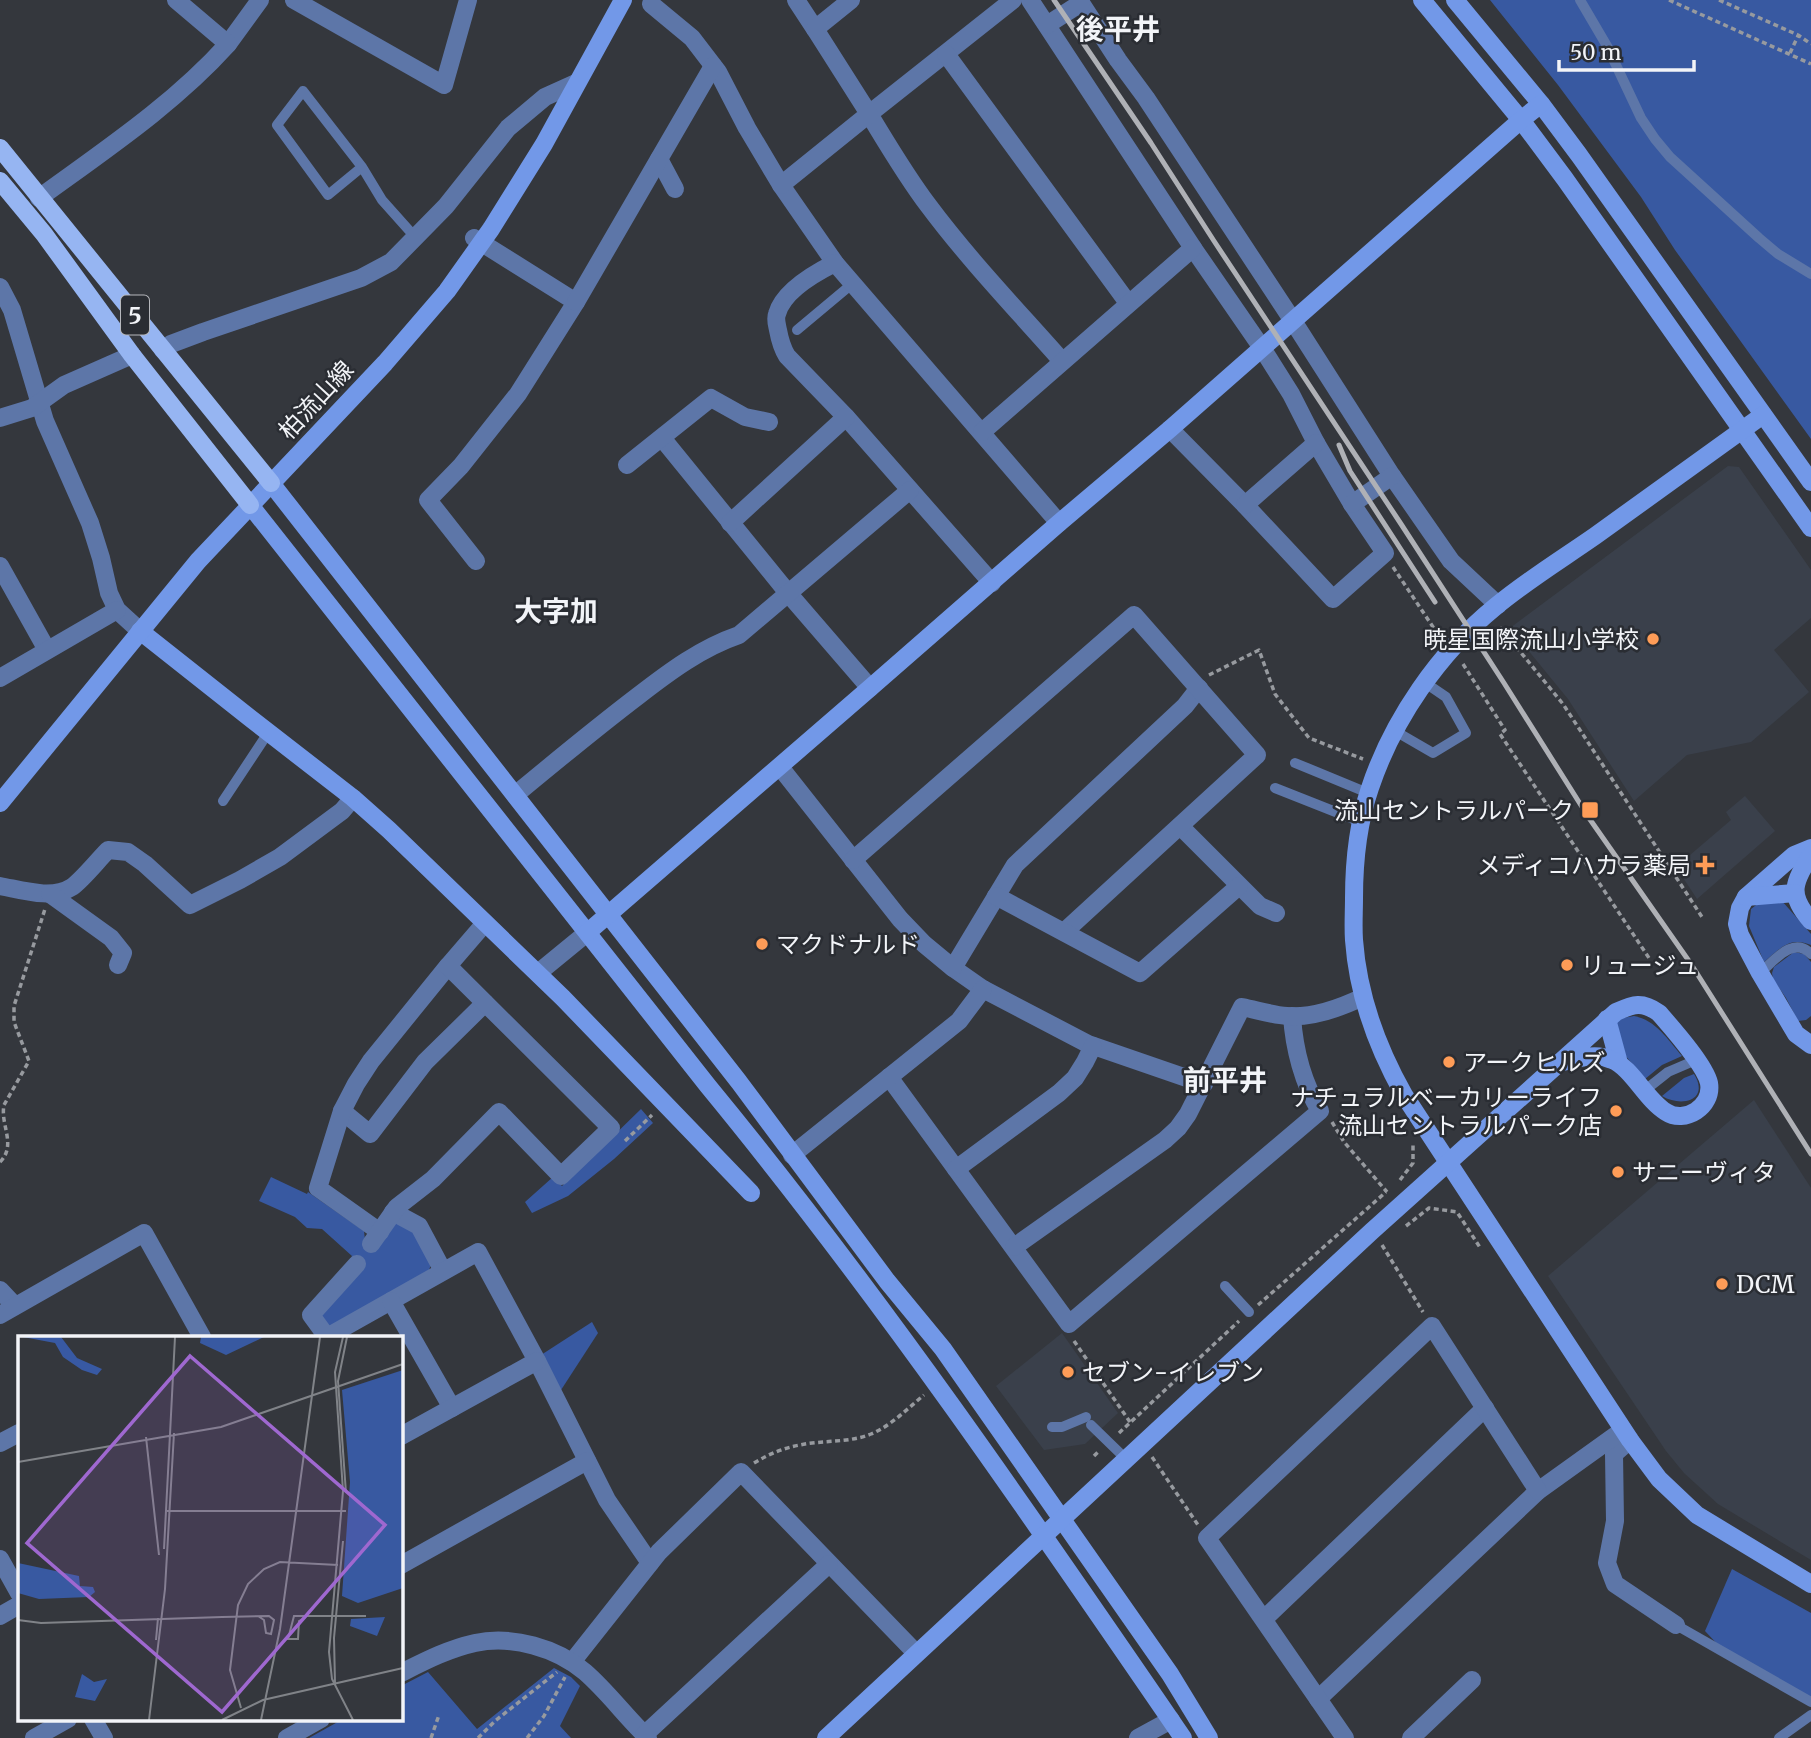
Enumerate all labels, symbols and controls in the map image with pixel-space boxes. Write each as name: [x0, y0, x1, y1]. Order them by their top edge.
district label: 後平井: [1076, 11, 1160, 47]
scale bar: [1559, 28, 1694, 72]
text: 50 m: [1570, 39, 1621, 66]
road number: 5: [121, 296, 149, 334]
street label: 柏流山線: [272, 354, 360, 446]
district label: 大字加: [514, 593, 598, 629]
place label: 暁星国際流山小学校: [1423, 624, 1639, 655]
marker: 暁星国際流山小学校: [1645, 631, 1661, 647]
place label: 流山セントラルパーク: [1334, 795, 1574, 826]
marker: 流山セントラルパーク: [1580, 800, 1600, 820]
place label: メディコハカラ薬局: [1477, 850, 1691, 881]
marker: メディコハカラ薬局: [1697, 857, 1713, 873]
place label: マクドナルド: [776, 929, 920, 960]
marker: マクドナルド: [754, 936, 770, 952]
place label: リュージュ: [1581, 950, 1699, 981]
marker: リュージュ: [1559, 957, 1575, 973]
place label: アークヒルズ: [1463, 1047, 1606, 1078]
marker: アークヒルズ: [1441, 1054, 1457, 1070]
district label: 前平井: [1183, 1062, 1267, 1098]
place label: ナチュラルベーカリーライフ 流山セントラルパーク店: [1290, 1082, 1602, 1141]
marker: ナチュラルベーカリーライフ 流山セントラルパーク店: [1608, 1103, 1624, 1119]
place label: サニーヴィタ: [1632, 1157, 1776, 1188]
marker: サニーヴィタ: [1610, 1164, 1626, 1180]
place label: DCM: [1736, 1269, 1795, 1300]
marker: DCM: [1714, 1276, 1730, 1292]
inset map: [18, 1336, 402, 1720]
place label: セブン-イレブン: [1082, 1357, 1264, 1388]
marker: セブン-イレブン: [1060, 1364, 1076, 1380]

